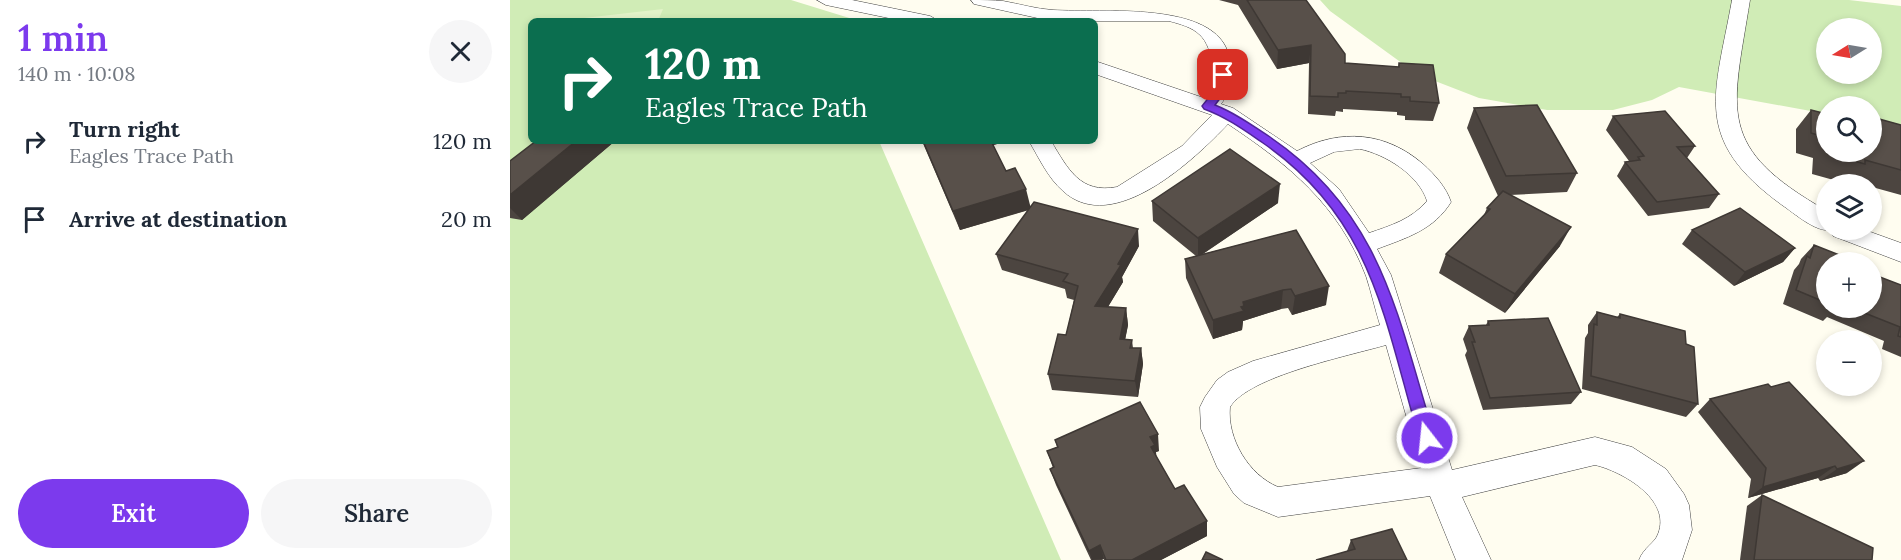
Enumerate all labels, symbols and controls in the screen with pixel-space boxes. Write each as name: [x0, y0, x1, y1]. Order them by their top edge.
text: 1 min: [18, 15, 108, 61]
north arrow: [1816, 18, 1882, 84]
map controls: [1816, 18, 1882, 396]
button: close: [429, 20, 492, 83]
text: 120 m: [645, 37, 761, 91]
icon: right: [546, 42, 624, 120]
pin: [1197, 49, 1248, 100]
icon: arrive: [1206, 58, 1239, 91]
text: 140 m · 10:08: [18, 61, 136, 86]
text: Eagles Trace Path: [645, 90, 868, 124]
button: search: [1816, 96, 1882, 162]
text: Turn right: [69, 115, 180, 143]
icon: right: [18, 125, 51, 158]
text: 120 m: [433, 127, 492, 155]
text: Eagles Trace Path: [69, 143, 234, 168]
button: layers: [1816, 174, 1882, 240]
icon: arrive: [18, 203, 51, 236]
text: Arrive at destination: [69, 205, 287, 233]
text: 20 m: [441, 205, 492, 233]
button: +: [1816, 252, 1882, 318]
button: −: [1816, 330, 1882, 396]
position arrow: [1395, 406, 1459, 470]
button: Exit: [18, 479, 249, 548]
button: Share: [261, 479, 492, 548]

